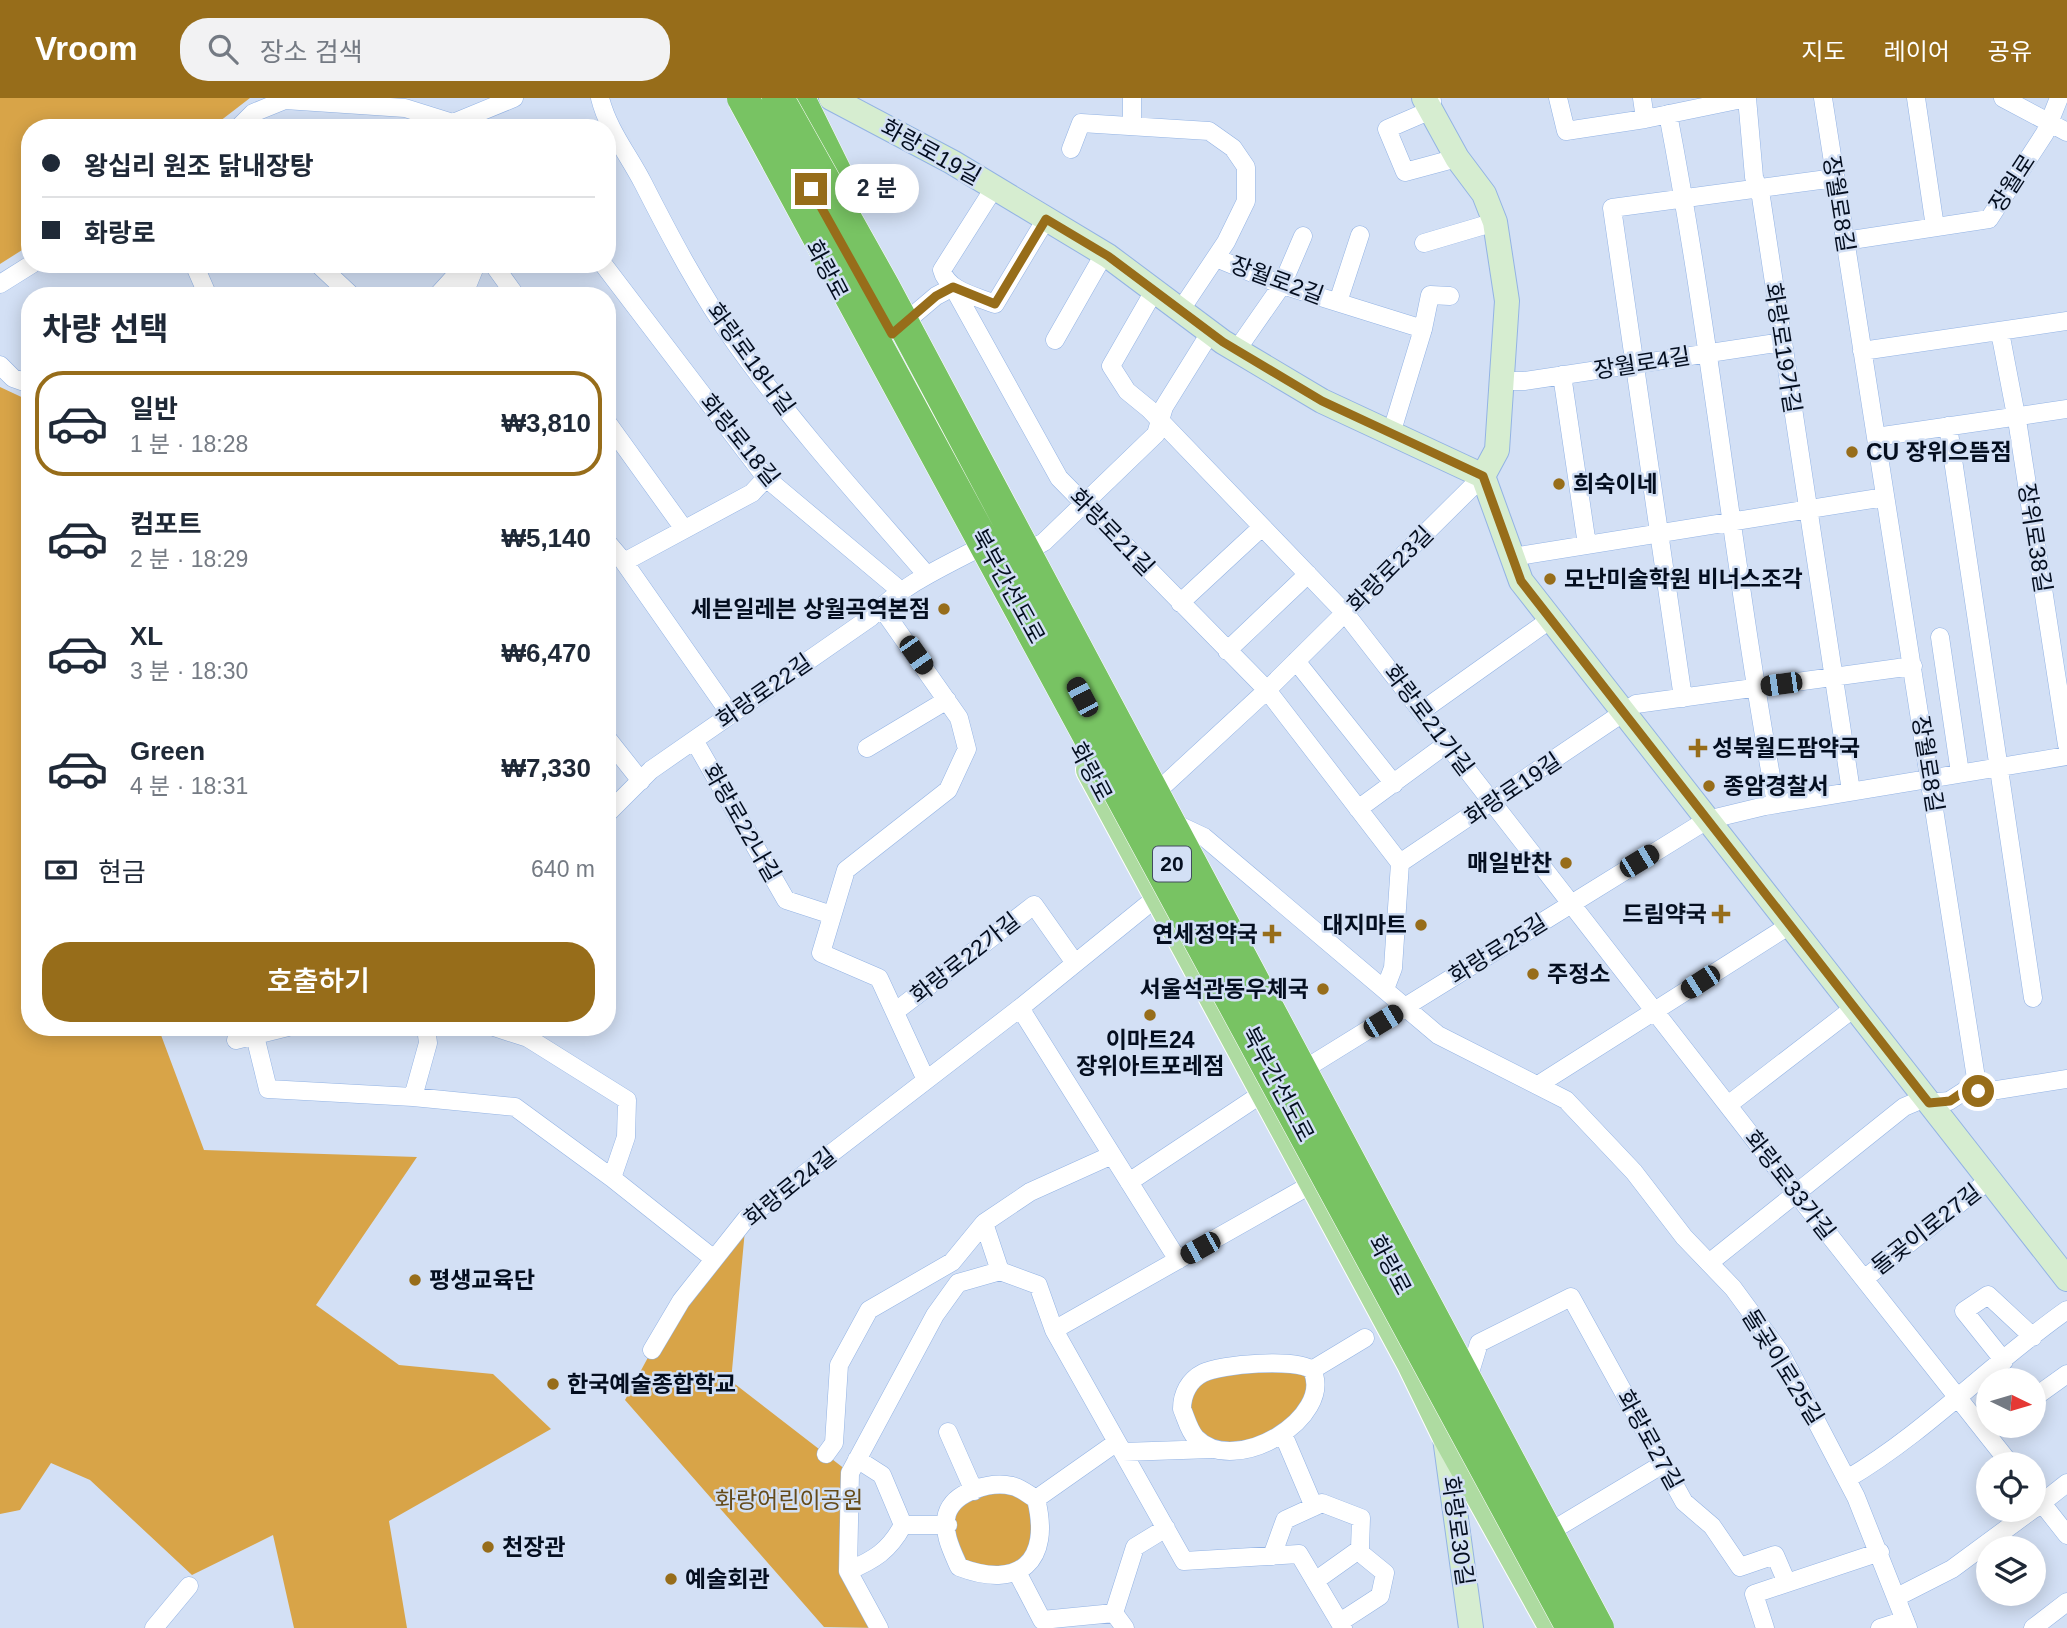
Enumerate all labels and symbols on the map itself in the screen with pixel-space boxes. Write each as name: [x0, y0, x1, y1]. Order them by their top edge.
street label: 화랑로19길: [876, 114, 986, 190]
street label: 장월로: [1984, 149, 2040, 217]
street label: 장월로8길: [1819, 154, 1859, 254]
callout: 2 분: [836, 164, 920, 214]
route end: [795, 173, 827, 205]
street label: 화랑로: [801, 236, 853, 304]
street label: 장월로2길: [1227, 251, 1327, 309]
street label: 화랑로19가길: [1760, 281, 1806, 415]
street label: 화랑로18나길: [702, 298, 800, 420]
street label: 장월로4길: [1592, 343, 1692, 383]
street label: 화랑로18길: [695, 389, 785, 491]
place label: CU 장위으뜸점: [1866, 439, 2011, 465]
marker: CU 장위으뜸점: [1844, 444, 1860, 460]
place label: 희숙이네: [1573, 471, 1658, 497]
marker: 희숙이네: [1551, 476, 1567, 492]
street label: 장위로38길: [2014, 482, 2056, 594]
street label: 화랑로21길: [1064, 483, 1160, 581]
street label: 화랑로23길: [1342, 521, 1438, 617]
street label: 북부간선도로: [966, 524, 1050, 648]
place label: 모난미술학원 비너스조각: [1564, 566, 1803, 592]
marker: 모난미술학원 비너스조각: [1542, 571, 1558, 587]
place label: 세븐일레븐 상월곡역본점: [691, 596, 930, 622]
marker: 세븐일레븐 상월곡역본점: [936, 601, 952, 617]
car: [896, 632, 937, 678]
street label: 화랑로22길: [711, 649, 817, 733]
street label: 화랑로21가길: [1379, 660, 1479, 780]
car: [1759, 671, 1804, 697]
car: [1063, 674, 1102, 720]
street label: 장월로8길: [1908, 714, 1948, 814]
place label: 성북월드팜약국: [1712, 735, 1860, 761]
street label: 화랑로: [1065, 738, 1117, 806]
marker: 성북월드팜약국: [1690, 740, 1706, 756]
street label: 화랑로19길: [1460, 747, 1566, 831]
street label: 화랑로22나길: [698, 760, 786, 886]
place label: 종암경찰서: [1723, 773, 1829, 799]
marker: 종암경찰서: [1701, 778, 1717, 794]
car: [1616, 841, 1663, 881]
road number: 20: [1153, 846, 1191, 882]
place label: 매일반찬: [1467, 850, 1552, 876]
marker: 매일반찬: [1558, 855, 1574, 871]
place label: 드림약국: [1622, 901, 1707, 927]
marker: 드림약국: [1713, 906, 1729, 922]
street label: 화랑로22가길: [905, 907, 1025, 1009]
street label: 화랑로25길: [1444, 909, 1552, 989]
place label: 대지마트: [1322, 912, 1407, 938]
marker: 대지마트: [1413, 917, 1429, 933]
place label: 연세정약국: [1152, 921, 1258, 947]
marker: 연세정약국: [1264, 926, 1280, 942]
place label: 주정소: [1547, 961, 1610, 987]
car: [1677, 962, 1724, 1002]
marker: 주정소: [1525, 966, 1541, 982]
place label: 서울석관동우체국: [1140, 976, 1309, 1002]
marker: 서울석관동우체국: [1315, 981, 1331, 997]
car: [1360, 1001, 1407, 1041]
marker: 이마트24 장위아트포레점: [1142, 1007, 1158, 1023]
street label: 북부간선도로: [1237, 1022, 1319, 1146]
place label: 이마트24 장위아트포레점: [1076, 1027, 1224, 1079]
route start: [1962, 1075, 1994, 1107]
street label: 화랑로33가길: [1739, 1125, 1841, 1245]
street label: 화랑로24길: [739, 1142, 841, 1232]
street label: 돌곶이로27길: [1866, 1178, 1986, 1280]
car: [1177, 1229, 1224, 1267]
street label: 화랑로: [1364, 1231, 1416, 1299]
place label: 평생교육단: [429, 1267, 535, 1293]
marker: 평생교육단: [407, 1272, 423, 1288]
street label: 돌곶이로25길: [1737, 1304, 1829, 1430]
north arrow: [1976, 1368, 2046, 1438]
place label: 한국예술종합학교: [567, 1371, 736, 1397]
marker: 한국예술종합학교: [545, 1376, 561, 1392]
street label: 화랑로27길: [1612, 1385, 1688, 1495]
street label: 화랑로30길: [1437, 1475, 1479, 1587]
park label: 화랑어린이공원: [715, 1487, 863, 1513]
place label: 천장관: [502, 1534, 565, 1560]
marker: 천장관: [480, 1539, 496, 1555]
place label: 예술회관: [685, 1566, 770, 1592]
marker: 예술회관: [663, 1571, 679, 1587]

